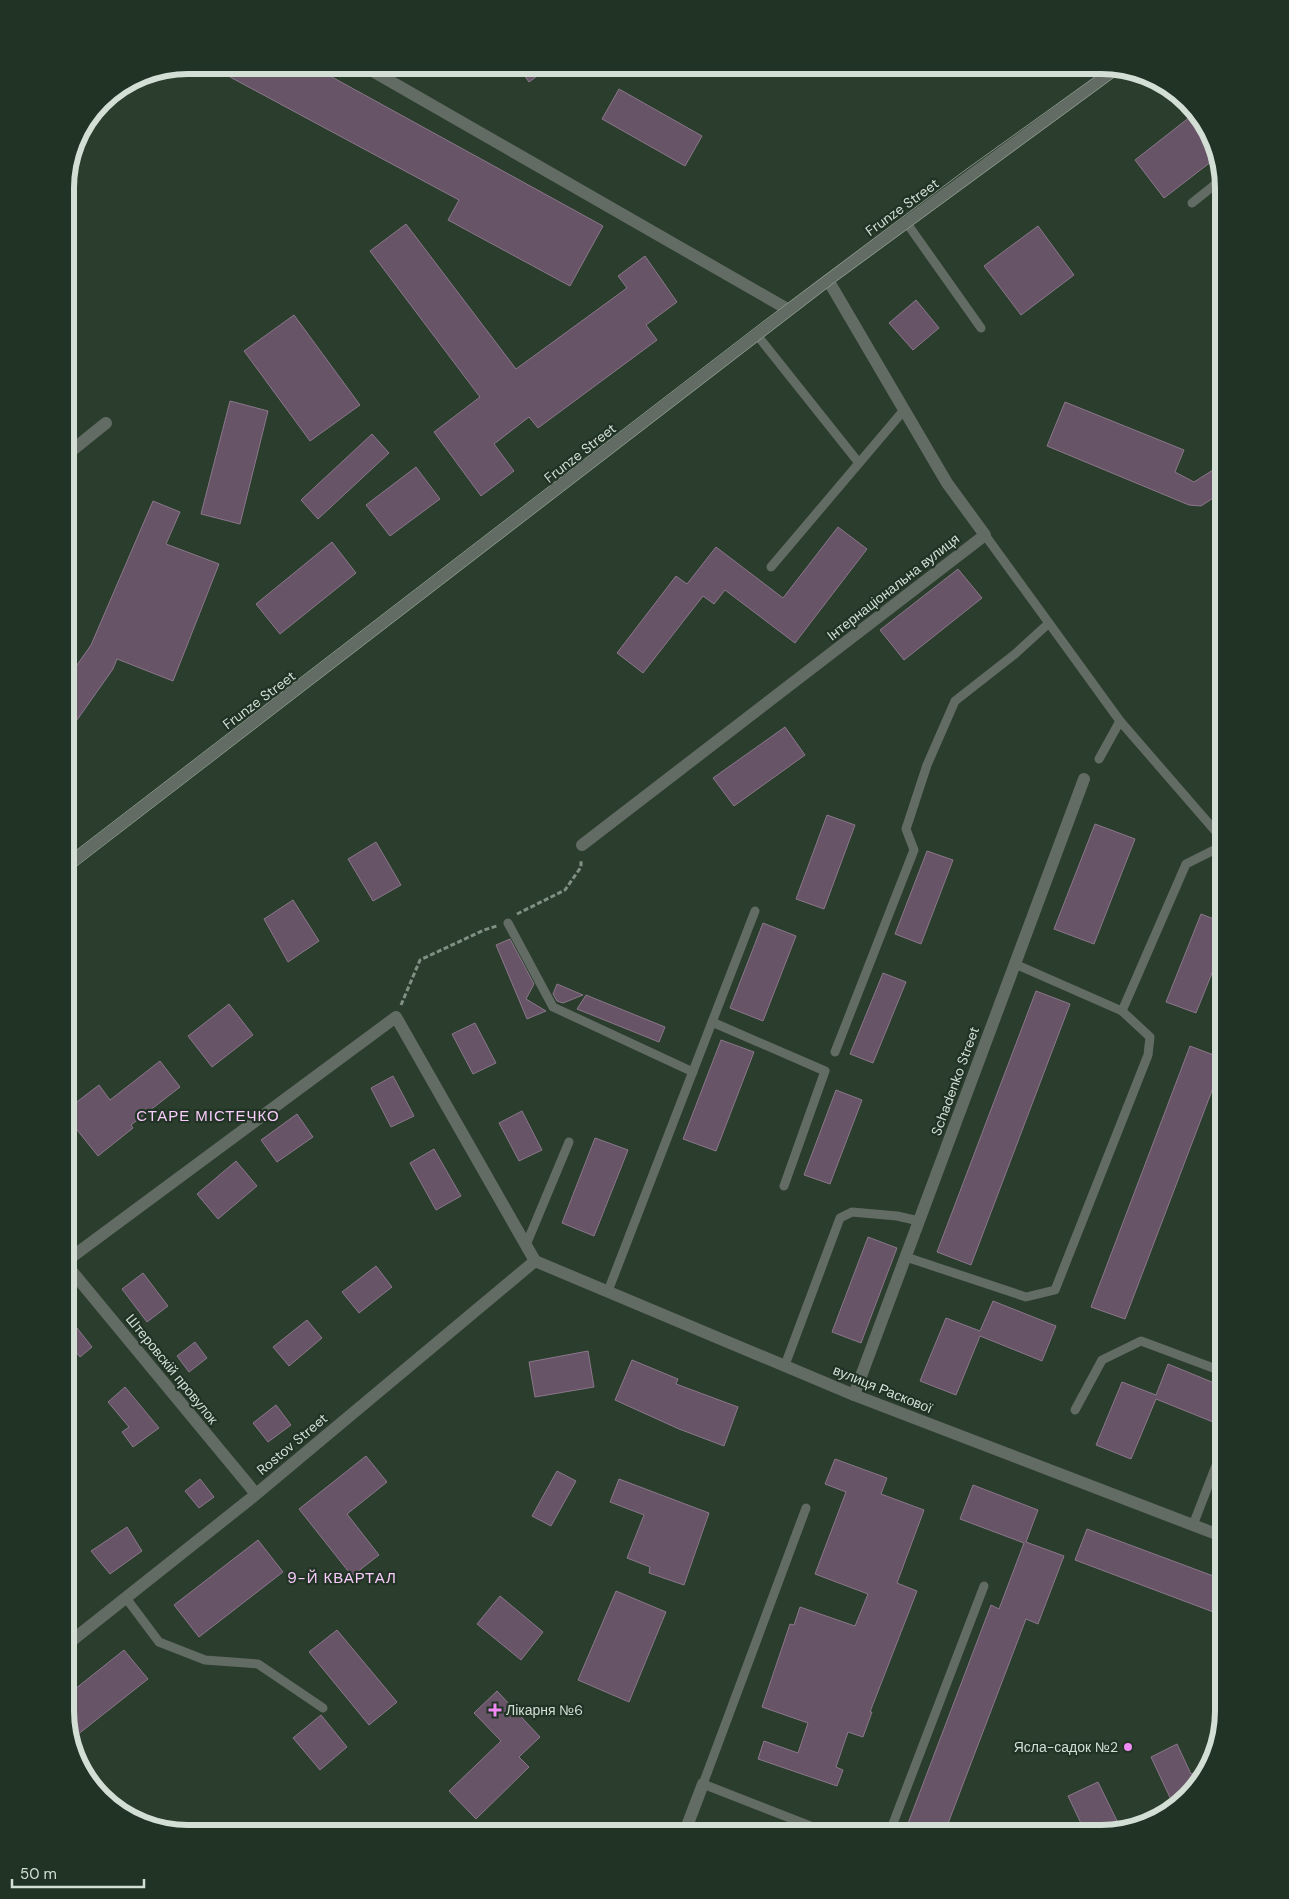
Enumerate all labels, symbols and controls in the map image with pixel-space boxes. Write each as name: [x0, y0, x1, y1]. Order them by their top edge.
street label: Frunze Street: [862, 174, 942, 240]
street label: Frunze Street: [540, 419, 620, 487]
street label: Інтернаціональна вулиця: [823, 530, 963, 644]
street label: Frunze Street: [219, 667, 299, 733]
street label: Schadenko Street: [927, 1024, 983, 1138]
district label: СТАРЕ МІСТЕЧКО: [136, 1106, 280, 1126]
street label: Штеровскій провулок: [122, 1310, 223, 1428]
street label: вулиця Раскової: [831, 1361, 936, 1417]
street label: Rostov Street: [253, 1409, 331, 1479]
district label: 9-Й КВАРТАЛ: [287, 1568, 397, 1588]
place label: Лікарня №6: [506, 1701, 583, 1719]
marker: Лікарня №6: [488, 1703, 502, 1717]
place label: Ясла-садок №2: [1014, 1738, 1118, 1756]
marker: Ясла-садок №2: [1122, 1741, 1134, 1753]
scale bar: [12, 1856, 145, 1888]
text: 50 m: [20, 1864, 57, 1884]

